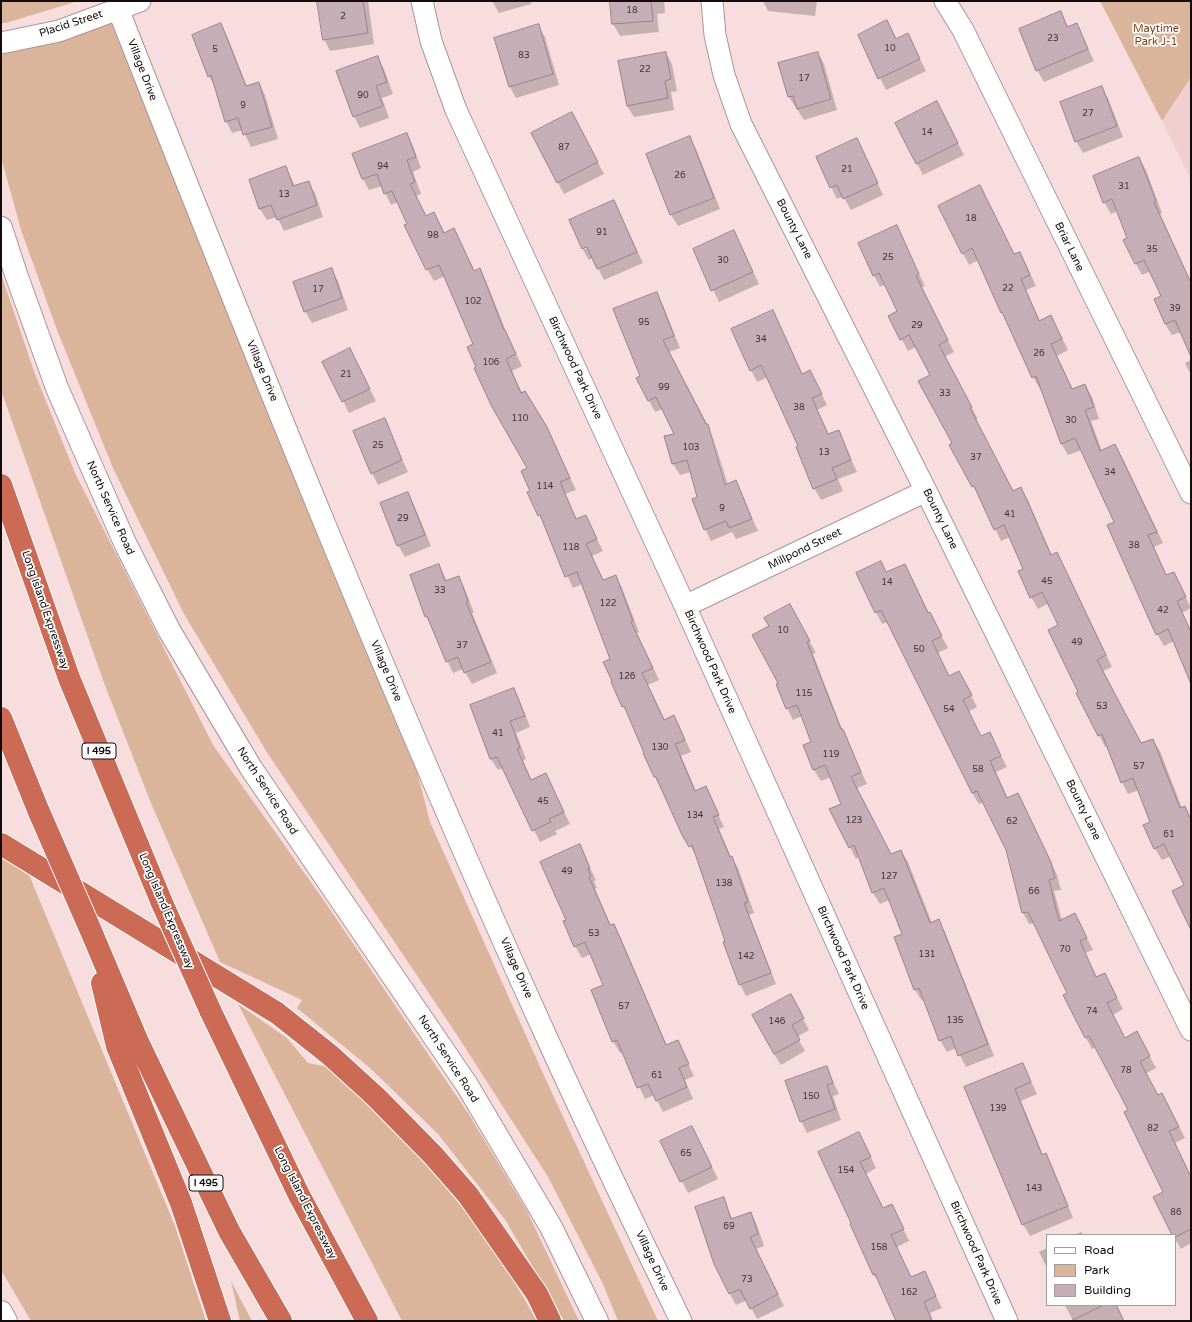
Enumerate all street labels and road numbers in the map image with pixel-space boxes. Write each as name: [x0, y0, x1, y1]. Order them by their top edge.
street label: Placid Street: [38, 8, 104, 40]
street label: Village Drive: [124, 37, 160, 103]
street label: Bounty Lane: [773, 197, 815, 261]
street label: Briar Lane: [1051, 220, 1087, 274]
street label: Birchwood Park Drive: [545, 314, 605, 422]
street label: Village Drive: [243, 338, 281, 404]
street label: North Service Road: [83, 459, 137, 557]
street label: Bounty Lane: [920, 487, 960, 551]
street label: Millpond Street: [766, 525, 844, 573]
street label: Long Island Expressway: [18, 549, 72, 671]
street label: Birchwood Park Drive: [681, 608, 739, 716]
street label: Village Drive: [367, 638, 405, 704]
road number: I 495: [82, 743, 116, 759]
street label: North Service Road: [234, 745, 300, 837]
street label: Bounty Lane: [1063, 778, 1103, 842]
street label: Long Island Expressway: [136, 851, 196, 971]
street label: Birchwood Park Drive: [814, 904, 872, 1012]
street label: Village Drive: [497, 936, 535, 1000]
street label: North Service Road: [415, 1013, 481, 1105]
street label: Long Island Expressway: [271, 1145, 339, 1261]
road number: I 495: [189, 1175, 223, 1191]
street label: Birchwood Park Drive: [947, 1199, 1005, 1307]
street label: Village Drive: [632, 1229, 672, 1293]

